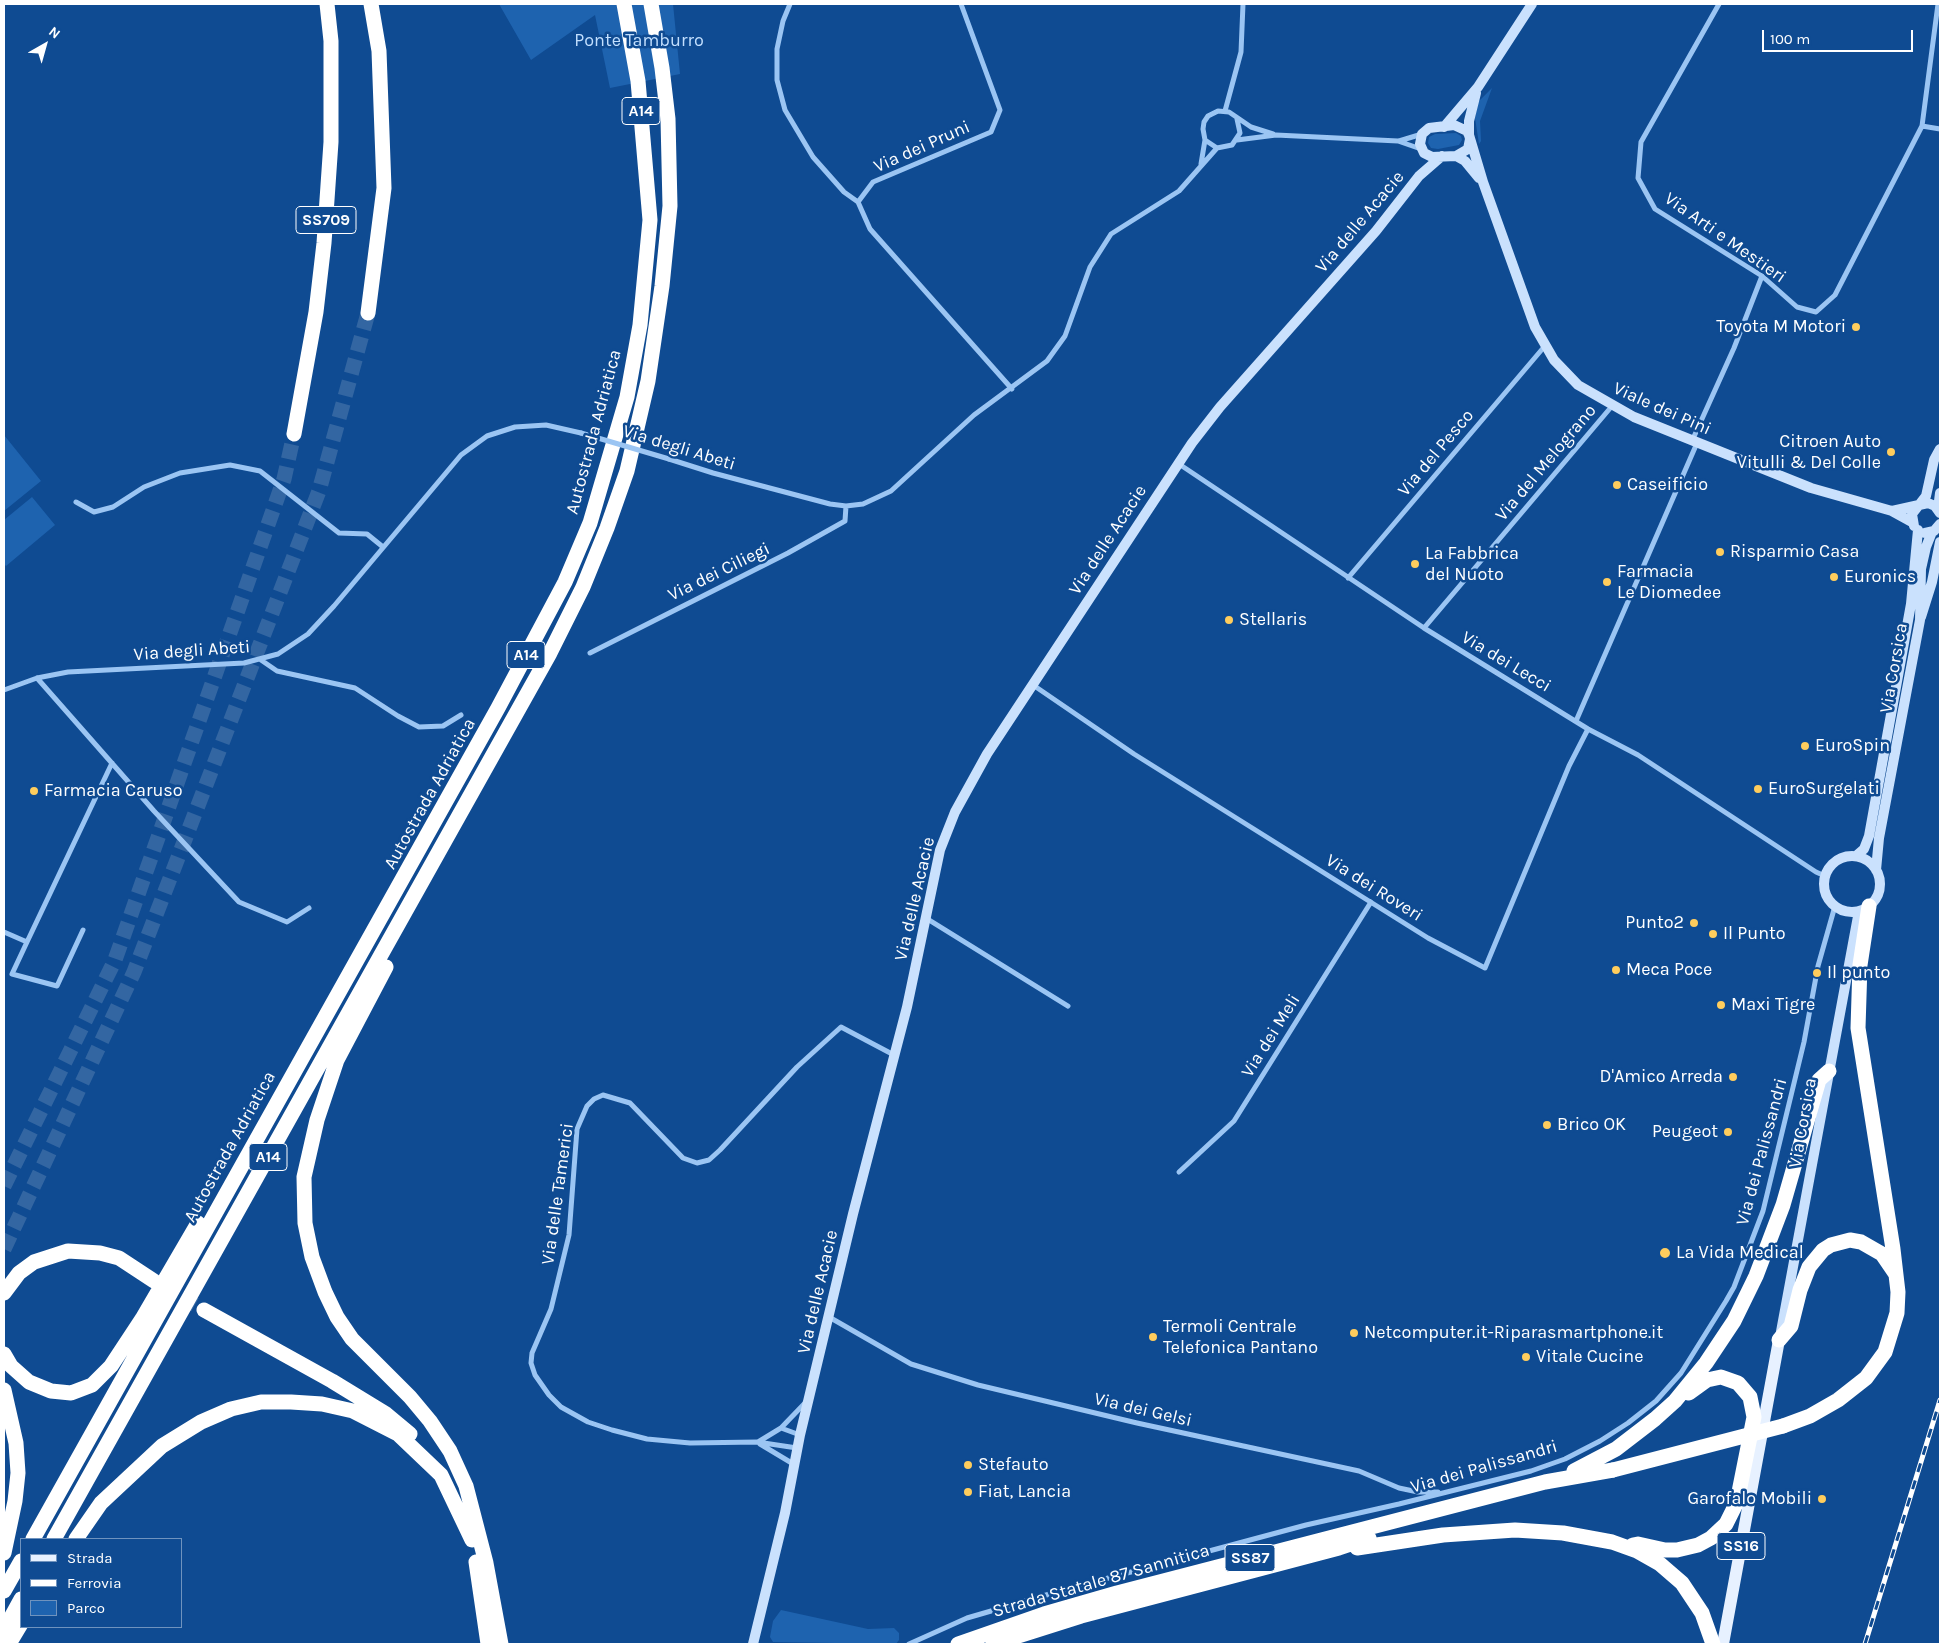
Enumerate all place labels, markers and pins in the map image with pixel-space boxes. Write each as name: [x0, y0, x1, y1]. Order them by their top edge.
place label: Toyota M Motori: [1716, 316, 1846, 338]
marker: Toyota M Motori: [1850, 321, 1862, 333]
place label: Citroen Auto Vitulli & Del Colle: [1737, 431, 1881, 474]
marker: Citroen Auto Vitulli & Del Colle: [1885, 446, 1897, 458]
place label: Caseificio: [1627, 474, 1708, 496]
marker: Caseificio: [1611, 479, 1623, 491]
place label: Risparmio Casa: [1730, 541, 1859, 563]
place label: La Fabbrica del Nuoto: [1425, 543, 1519, 586]
marker: Risparmio Casa: [1714, 546, 1726, 558]
marker: La Fabbrica del Nuoto: [1409, 558, 1421, 570]
place label: Farmacia Le Diomedee: [1617, 561, 1721, 604]
place label: Euronics: [1844, 566, 1916, 588]
marker: Euronics: [1828, 571, 1840, 583]
marker: Farmacia Le Diomedee: [1601, 576, 1613, 588]
place label: Stellaris: [1239, 609, 1307, 631]
marker: Stellaris: [1223, 614, 1235, 626]
place label: EuroSpin: [1815, 735, 1890, 757]
marker: EuroSpin: [1799, 740, 1811, 752]
place label: EuroSurgelati: [1768, 778, 1880, 800]
place label: Farmacia Caruso: [44, 780, 183, 802]
marker: EuroSurgelati: [1752, 783, 1764, 795]
marker: Farmacia Caruso: [28, 785, 40, 797]
place label: Punto2: [1625, 912, 1684, 934]
marker: Punto2: [1688, 917, 1700, 929]
place label: Il Punto: [1723, 923, 1786, 945]
marker: Il Punto: [1707, 928, 1719, 940]
place label: Meca Poce: [1626, 959, 1712, 981]
place label: Il punto: [1827, 962, 1890, 984]
marker: Meca Poce: [1610, 964, 1622, 976]
marker: Il punto: [1811, 967, 1823, 979]
place label: Maxi Tigre: [1731, 994, 1815, 1016]
marker: Maxi Tigre: [1715, 999, 1727, 1011]
place label: D'Amico Arreda: [1600, 1066, 1723, 1088]
marker: D'Amico Arreda: [1727, 1071, 1739, 1083]
place label: Brico OK: [1557, 1114, 1626, 1136]
marker: Brico OK: [1541, 1119, 1553, 1131]
place label: Peugeot: [1652, 1121, 1718, 1143]
marker: Peugeot: [1722, 1126, 1734, 1138]
place label: La Vida Medical: [1676, 1242, 1804, 1264]
marker: La Vida Medical: [1658, 1246, 1672, 1260]
place label: Termoli Centrale Telefonica Pantano: [1163, 1316, 1318, 1358]
place label: Netcomputer.it-Riparasmartphone.it: [1364, 1322, 1663, 1344]
marker: Netcomputer.it-Riparasmartphone.it: [1348, 1327, 1360, 1339]
marker: Termoli Centrale Telefonica Pantano: [1147, 1331, 1159, 1343]
place label: Vitale Cucine: [1536, 1346, 1643, 1368]
marker: Vitale Cucine: [1520, 1351, 1532, 1363]
place label: Stefauto: [978, 1454, 1048, 1476]
marker: Stefauto: [962, 1459, 974, 1471]
place label: Fiat, Lancia: [978, 1481, 1071, 1503]
marker: Fiat, Lancia: [962, 1486, 974, 1498]
place label: Garofalo Mobili: [1687, 1488, 1812, 1510]
marker: Garofalo Mobili: [1816, 1493, 1828, 1505]

